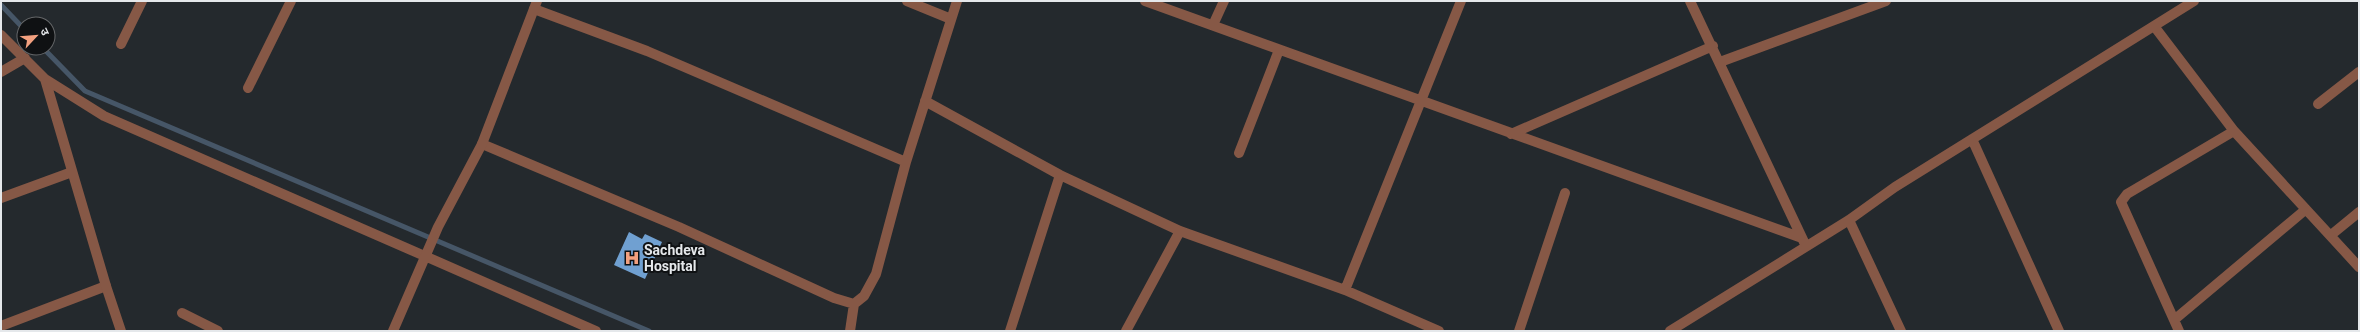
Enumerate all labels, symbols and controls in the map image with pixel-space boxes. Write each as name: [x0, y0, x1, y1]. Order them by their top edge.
north arrow: [16, 16, 56, 56]
text: उ: [37, 26, 52, 38]
place label: Sachdeva Hospital: [644, 242, 706, 274]
hospital icon: Sachdeva Hospital: [623, 249, 641, 267]

